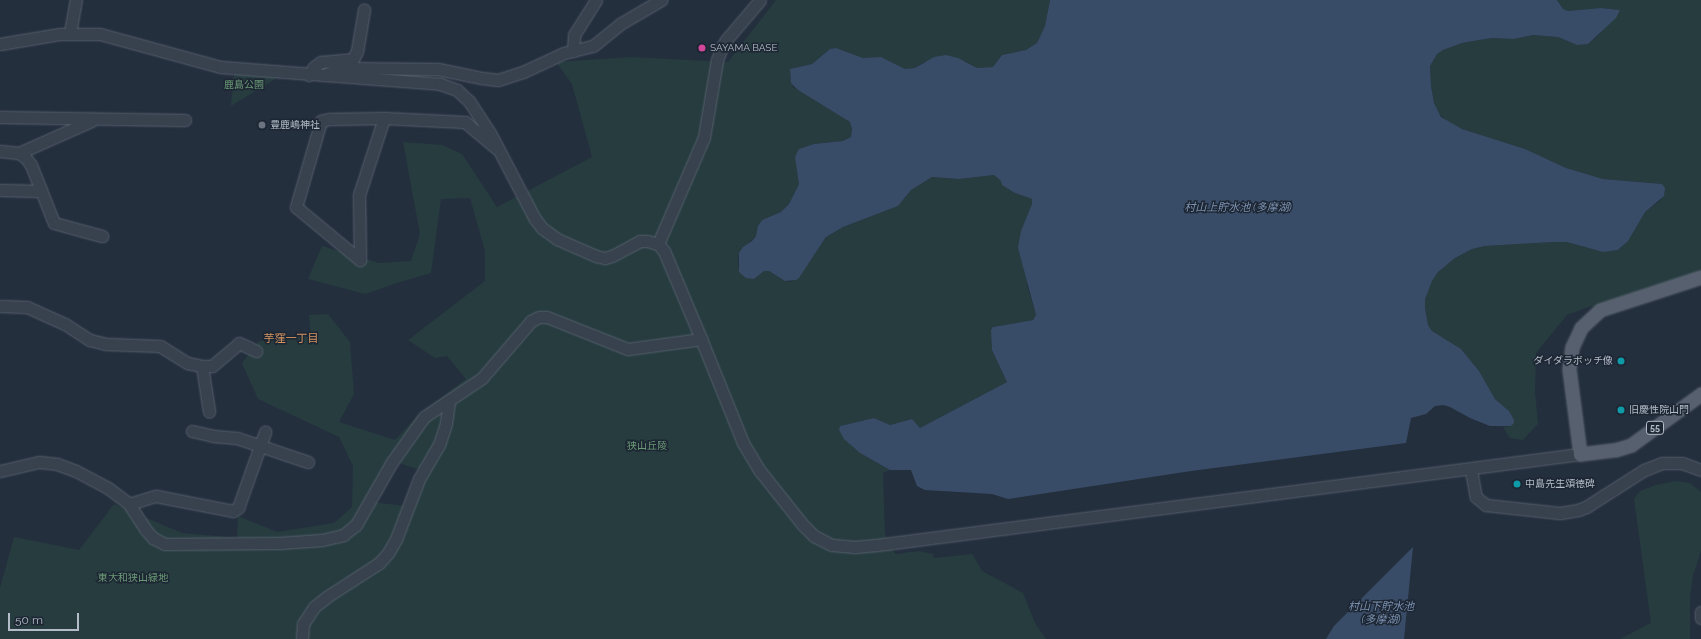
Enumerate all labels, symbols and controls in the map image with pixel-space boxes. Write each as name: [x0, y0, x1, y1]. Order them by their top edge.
place label: SAYAMA BASE: [710, 42, 778, 54]
marker: SAYAMA BASE: [697, 43, 707, 53]
park label: 鹿島公園: [224, 79, 264, 91]
place label: 豊鹿嶋神社: [270, 119, 320, 131]
marker: 豊鹿嶋神社: [257, 120, 267, 130]
water label: 村山上貯水池 (多摩湖): [1184, 201, 1292, 215]
district label: 芋窪一丁目: [264, 332, 318, 346]
place label: ダイダラボッチ像: [1533, 355, 1613, 367]
marker: ダイダラボッチ像: [1616, 356, 1626, 366]
place label: 旧慶性院山門: [1629, 404, 1689, 416]
marker: 旧慶性院山門: [1616, 405, 1626, 415]
road number: 55: [1646, 421, 1664, 435]
park label: 狭山丘陵: [627, 440, 667, 452]
place label: 中島先生頌徳碑: [1525, 478, 1595, 490]
marker: 中島先生頌徳碑: [1512, 479, 1522, 489]
park label: 東大和狭山緑地: [98, 572, 168, 584]
water label: 村山下貯水池 (多摩湖): [1348, 601, 1414, 627]
scale bar: [10, 605, 81, 631]
text: 50 m: [15, 613, 43, 627]

